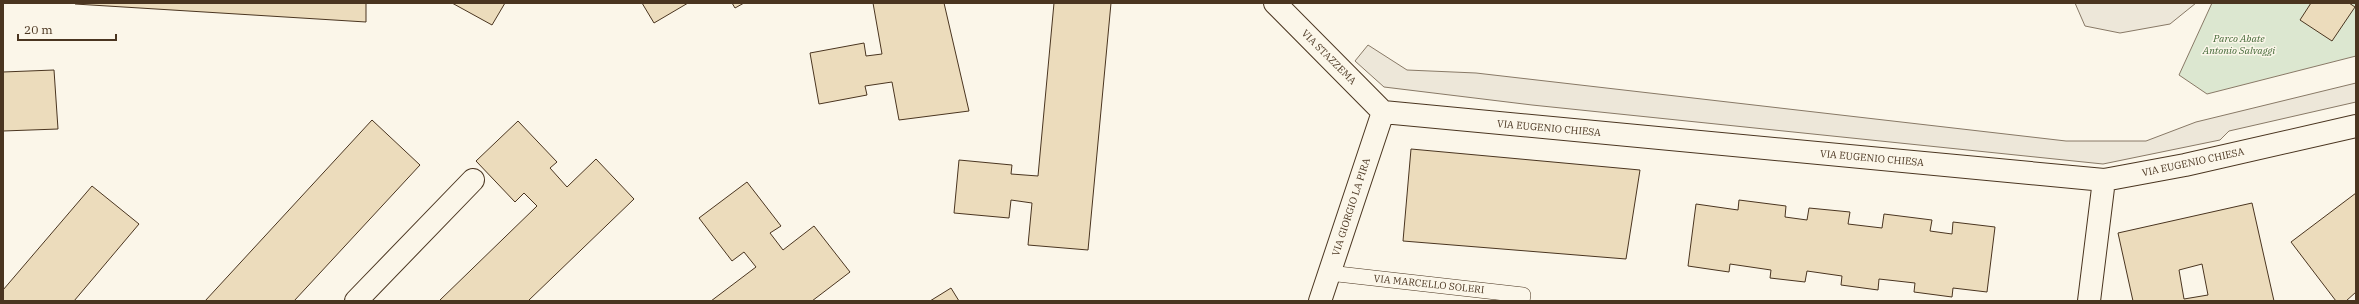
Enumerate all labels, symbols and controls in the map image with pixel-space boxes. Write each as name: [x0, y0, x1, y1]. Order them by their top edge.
scale bar: [18, 16, 116, 42]
text: 20 m: [24, 22, 53, 37]
street label: VIA STAZZEMA: [1299, 27, 1359, 87]
park label: Parco Abate Antonio Salvaggi: [2202, 32, 2275, 57]
street label: VIA EUGENIO CHIESA: [1497, 117, 1602, 139]
street label: VIA EUGENIO CHIESA: [2141, 145, 2245, 179]
street label: VIA EUGENIO CHIESA: [1820, 147, 1925, 169]
street label: VIA GIORGIO LA PIRA: [1329, 156, 1373, 258]
street label: VIA MARCELLO SOLERI: [1373, 272, 1485, 296]

